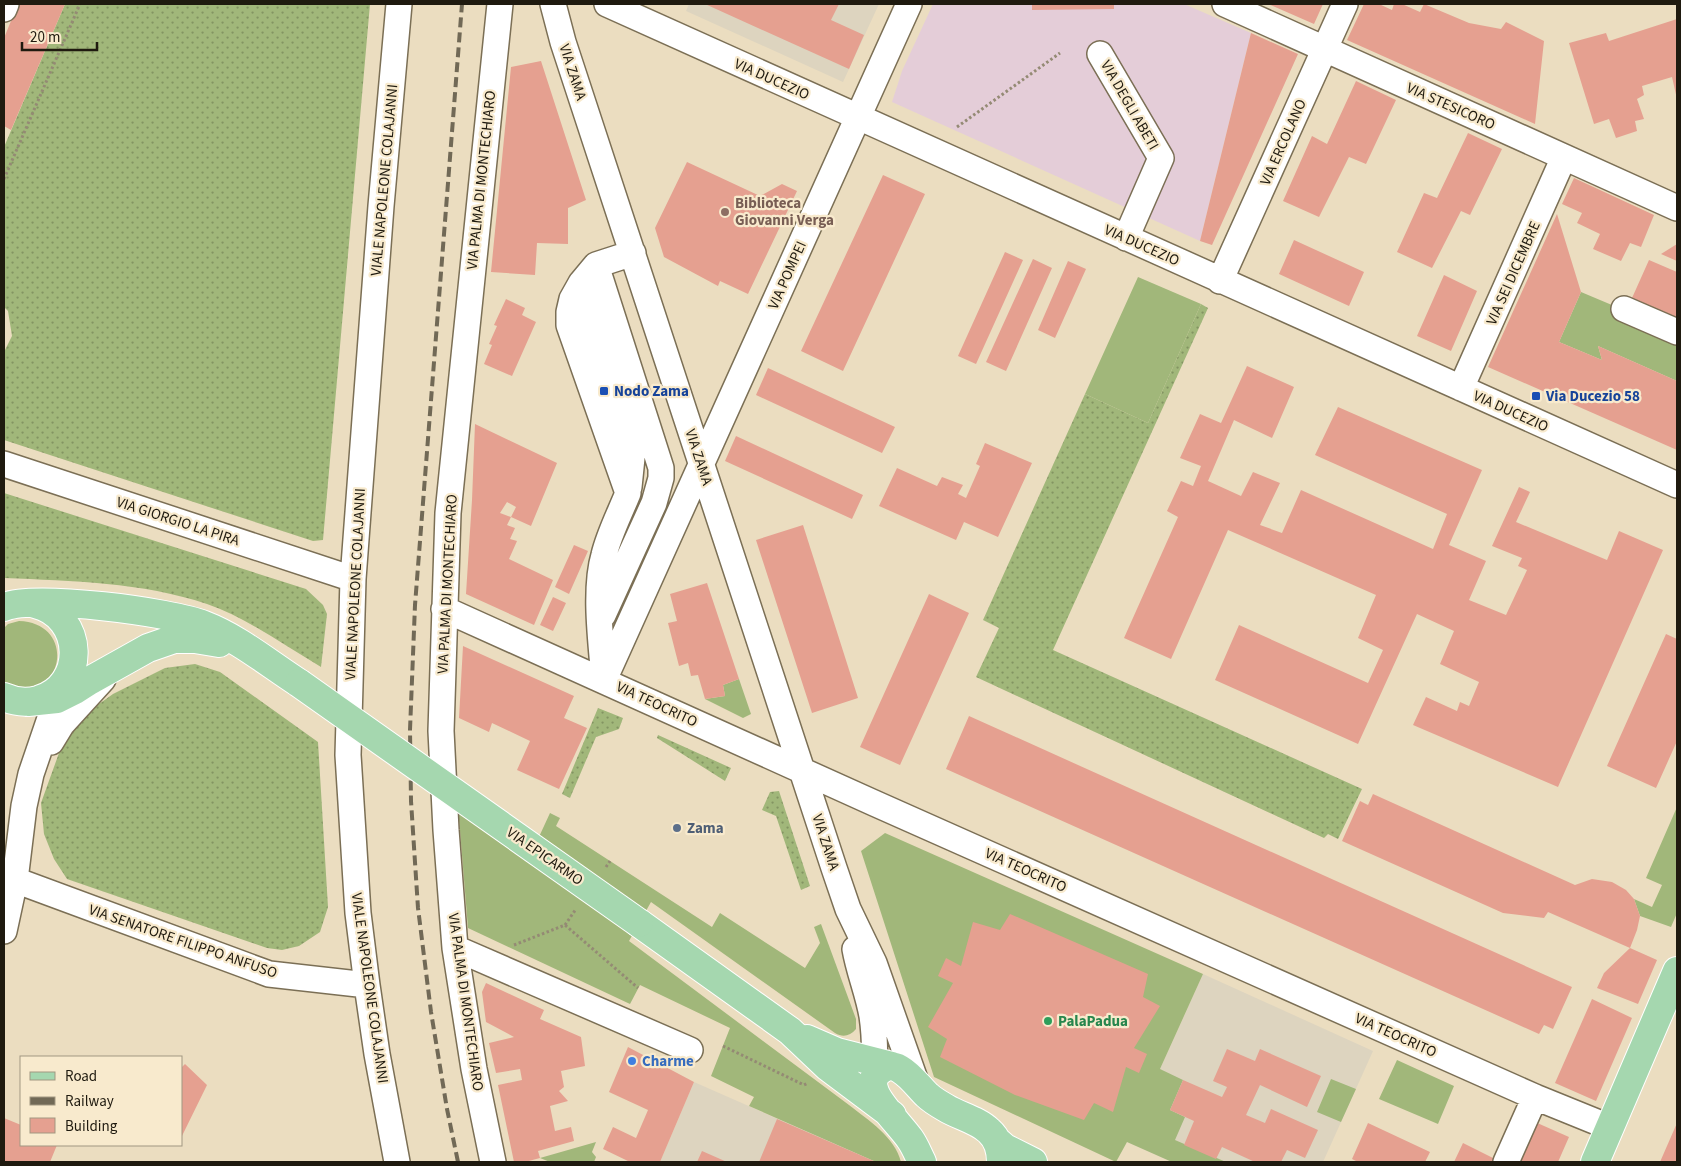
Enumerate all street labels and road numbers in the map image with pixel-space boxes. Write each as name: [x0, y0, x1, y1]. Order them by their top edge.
street label: VIA ZAMA: [554, 41, 592, 104]
street label: VIA DUCEZIO: [731, 54, 813, 105]
street label: VIA DEGLI ABETI: [1095, 57, 1164, 154]
street label: VIA STESICORO: [1403, 78, 1498, 135]
street label: VIALE NAPOLEONE COLAJANNI: [366, 83, 403, 277]
street label: VIA PALMA DI MONTECHIARO: [462, 90, 501, 271]
street label: VIA ERCOLANO: [1255, 96, 1312, 189]
street label: VIA SEI DICEMBRE: [1481, 218, 1546, 328]
street label: VIA DUCEZIO: [1101, 220, 1183, 271]
street label: VIA POMPEI: [763, 238, 812, 313]
street label: VIA DUCEZIO: [1470, 386, 1552, 437]
street label: VIA ZAMA: [680, 426, 718, 489]
street label: VIALE NAPOLEONE COLAJANNI: [340, 487, 371, 681]
street label: VIA GIORGIO LA PIRA: [114, 492, 243, 552]
street label: VIA PALMA DI MONTECHIARO: [432, 494, 463, 674]
street label: VIA TEOCRITO: [613, 676, 701, 732]
street label: VIA ZAMA: [807, 811, 845, 874]
street label: VIA EPICARMO: [502, 822, 587, 891]
street label: VIA TEOCRITO: [982, 843, 1070, 898]
street label: VIALE NAPOLEONE COLAJANNI: [346, 891, 393, 1085]
street label: VIA SENATORE FILIPPO ANFUSO: [86, 899, 280, 984]
street label: VIA PALMA DI MONTECHIARO: [443, 912, 488, 1093]
street label: VIA TEOCRITO: [1352, 1008, 1440, 1063]

